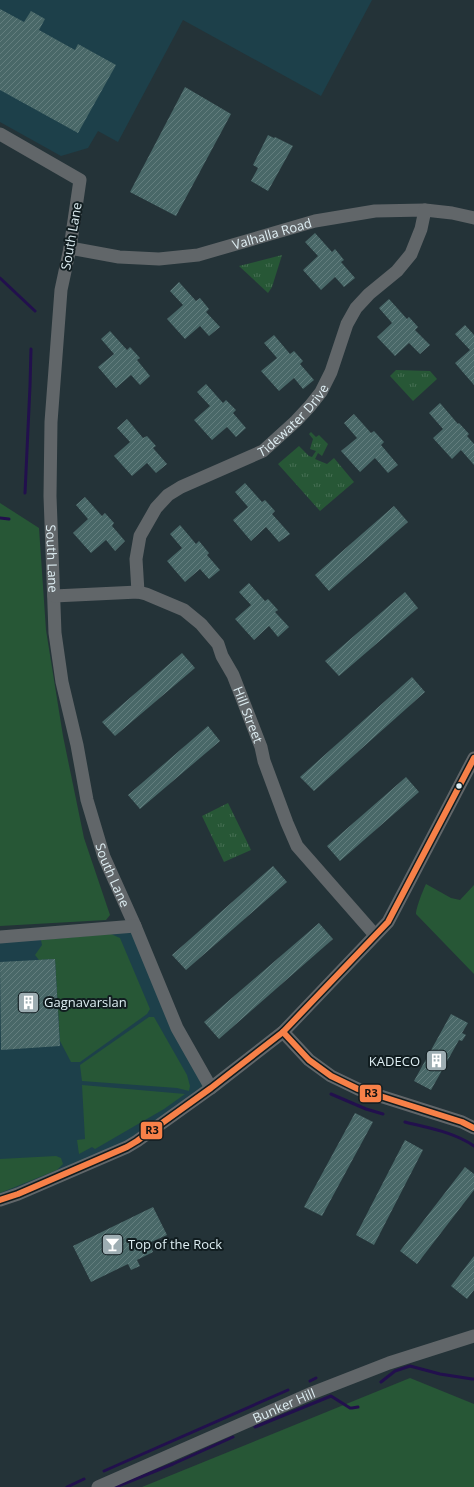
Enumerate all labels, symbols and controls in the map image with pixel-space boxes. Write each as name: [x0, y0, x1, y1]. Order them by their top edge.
street label: South Lane: [56, 201, 86, 271]
street label: Valhalla Road: [230, 213, 314, 254]
street label: Tidewater Drive: [255, 381, 333, 461]
street label: South Lane: [42, 524, 63, 593]
street label: Hill Street: [229, 684, 268, 746]
unlabelled marker: [454, 781, 464, 791]
street label: South Lane: [91, 841, 134, 910]
building icon: Gagnavarslan: [16, 989, 42, 1015]
place label: Gagnavarslan: [44, 993, 127, 1011]
building icon: KADECO: [423, 1048, 449, 1074]
place label: KADECO: [369, 1052, 420, 1070]
line badge: R3: [359, 1084, 382, 1103]
text: R3: [364, 1085, 378, 1100]
line badge: R3: [140, 1121, 163, 1140]
text: R3: [145, 1122, 159, 1137]
bar icon: Top of the Rock: [100, 1231, 126, 1257]
place label: Top of the Rock: [128, 1235, 222, 1253]
street label: Bunker Hill: [250, 1384, 318, 1427]

